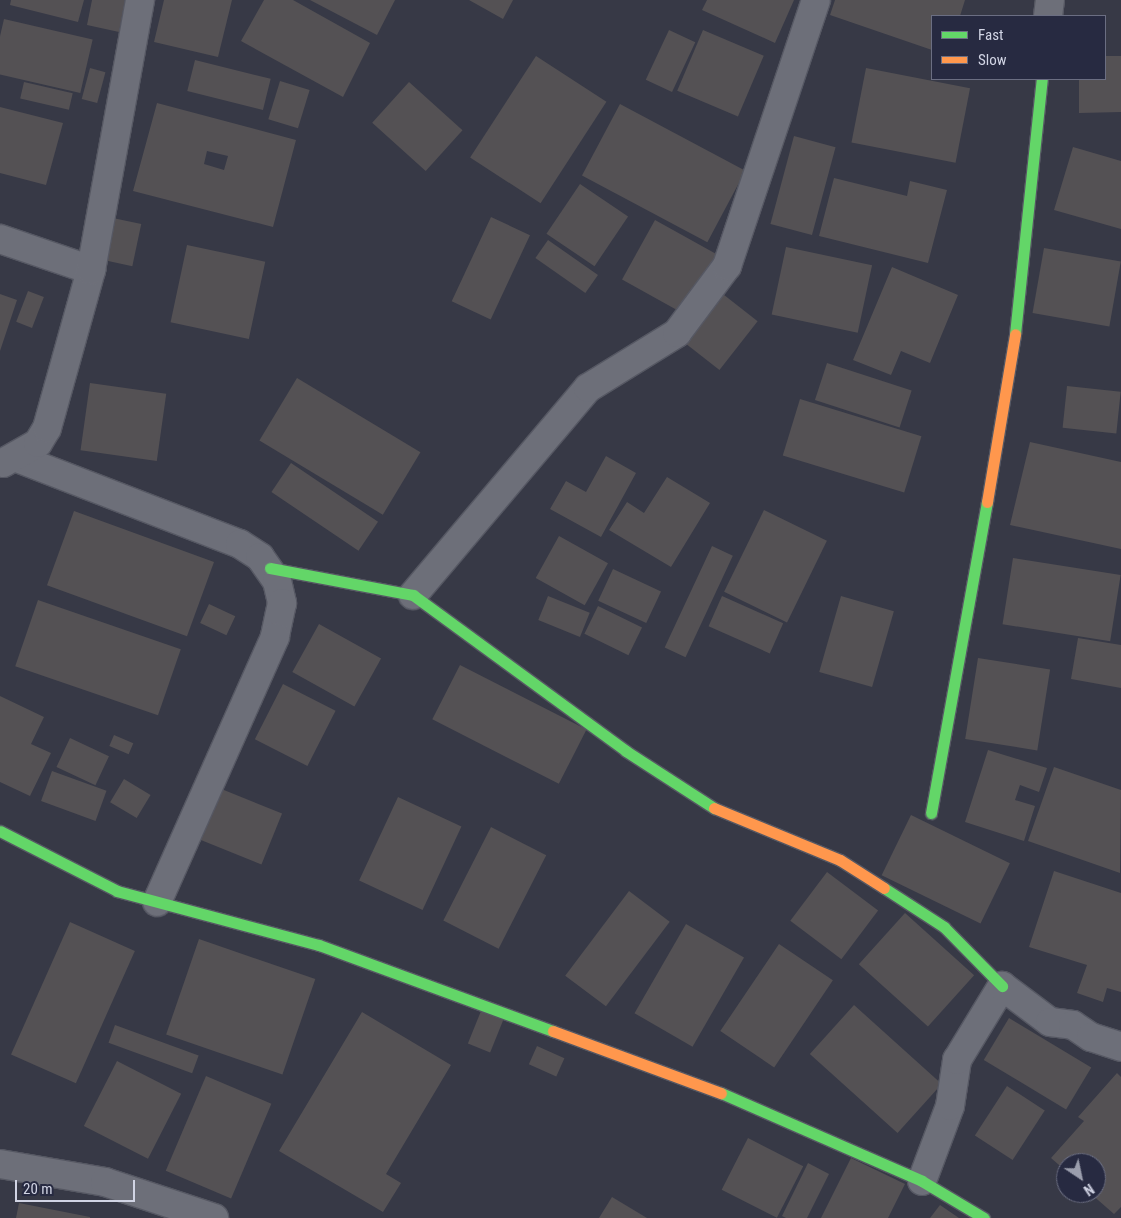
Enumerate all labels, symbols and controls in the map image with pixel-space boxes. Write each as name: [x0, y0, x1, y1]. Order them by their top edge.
legend: [931, 15, 1106, 80]
text: Fast: [978, 26, 1003, 44]
text: Slow: [978, 51, 1007, 69]
north arrow: [1056, 1153, 1106, 1203]
scale bar: [18, 1170, 138, 1202]
text: 20 m: [23, 1180, 53, 1198]
text: N: [1081, 1181, 1097, 1199]

